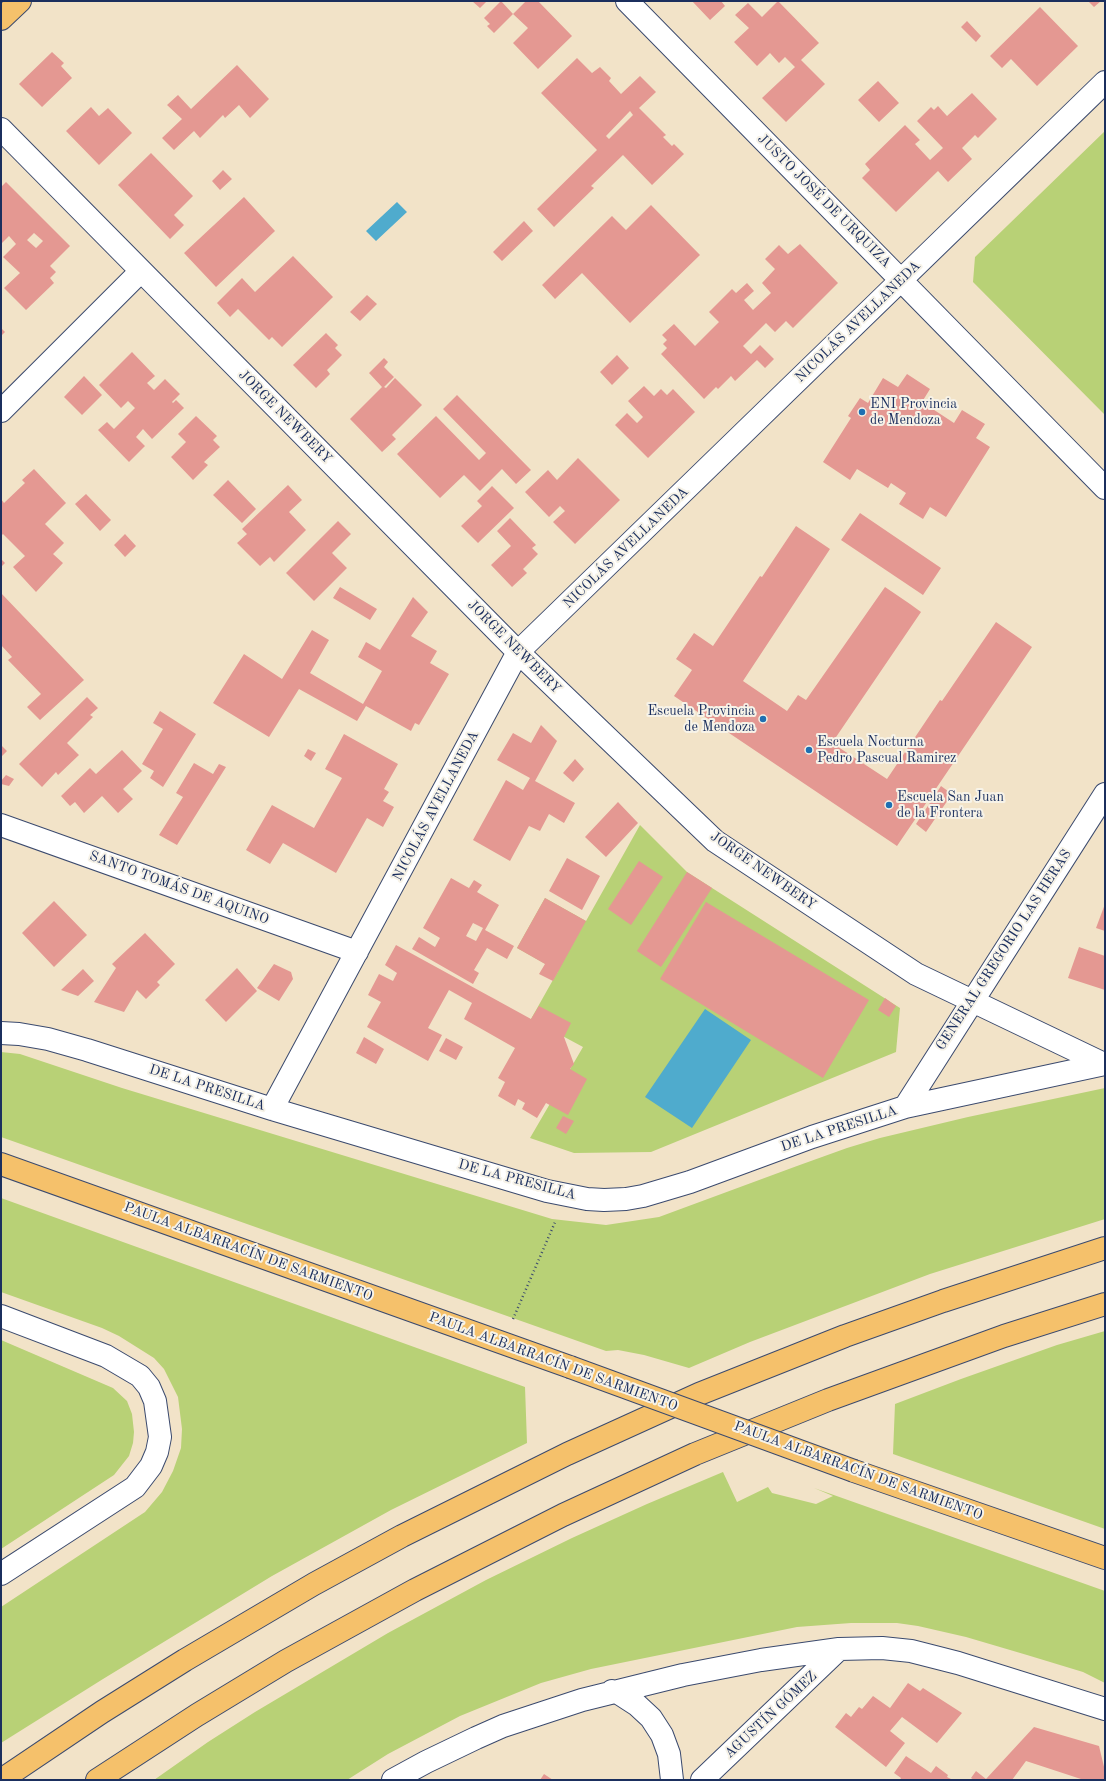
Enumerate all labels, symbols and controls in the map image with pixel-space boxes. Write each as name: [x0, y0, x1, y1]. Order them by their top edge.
street label: JUSTO JOSÉ DE URQUIZA: [754, 131, 894, 271]
street label: NICOLÁS AVELLANEDA: [792, 258, 924, 386]
street label: JORGE NEWBERY: [235, 367, 335, 467]
place label: ENI Provincia de Mendoza: [870, 396, 957, 428]
marker: ENI Provincia de Mendoza: [857, 407, 867, 417]
street label: NICOLÁS AVELLANEDA: [560, 484, 692, 612]
street label: JORGE NEWBERY: [464, 597, 564, 697]
place label: Escuela Provincia de Mendoza: [647, 703, 755, 736]
marker: Escuela Provincia de Mendoza: [758, 714, 768, 724]
street label: NICOLÁS AVELLANEDA: [389, 728, 483, 884]
place label: Escuela Nocturna Pedro Pascual Ramirez: [817, 734, 956, 766]
marker: Escuela Nocturna Pedro Pascual Ramirez: [804, 745, 814, 755]
place label: Escuela San Juan de la Frontera: [897, 789, 1004, 822]
marker: Escuela San Juan de la Frontera: [884, 800, 894, 810]
street label: JORGE NEWBERY: [707, 828, 819, 914]
street label: GENERAL GREGORIO LAS HERAS: [933, 847, 1075, 1053]
street label: SANTO TOMÁS DE AQUINO: [87, 848, 271, 928]
street label: DE LA PRESILLA: [147, 1061, 267, 1115]
street label: DE LA PRESILLA: [779, 1102, 899, 1156]
street label: DE LA PRESILLA: [456, 1156, 578, 1204]
street label: PAULA ALBARRACÍN DE SARMIENTO: [121, 1199, 375, 1305]
street label: PAULA ALBARRACÍN DE SARMIENTO: [426, 1309, 680, 1415]
street label: PAULA ALBARRACÍN DE SARMIENTO: [731, 1418, 985, 1524]
street label: AGUSTÍN GÓMEZ: [721, 1668, 821, 1762]

